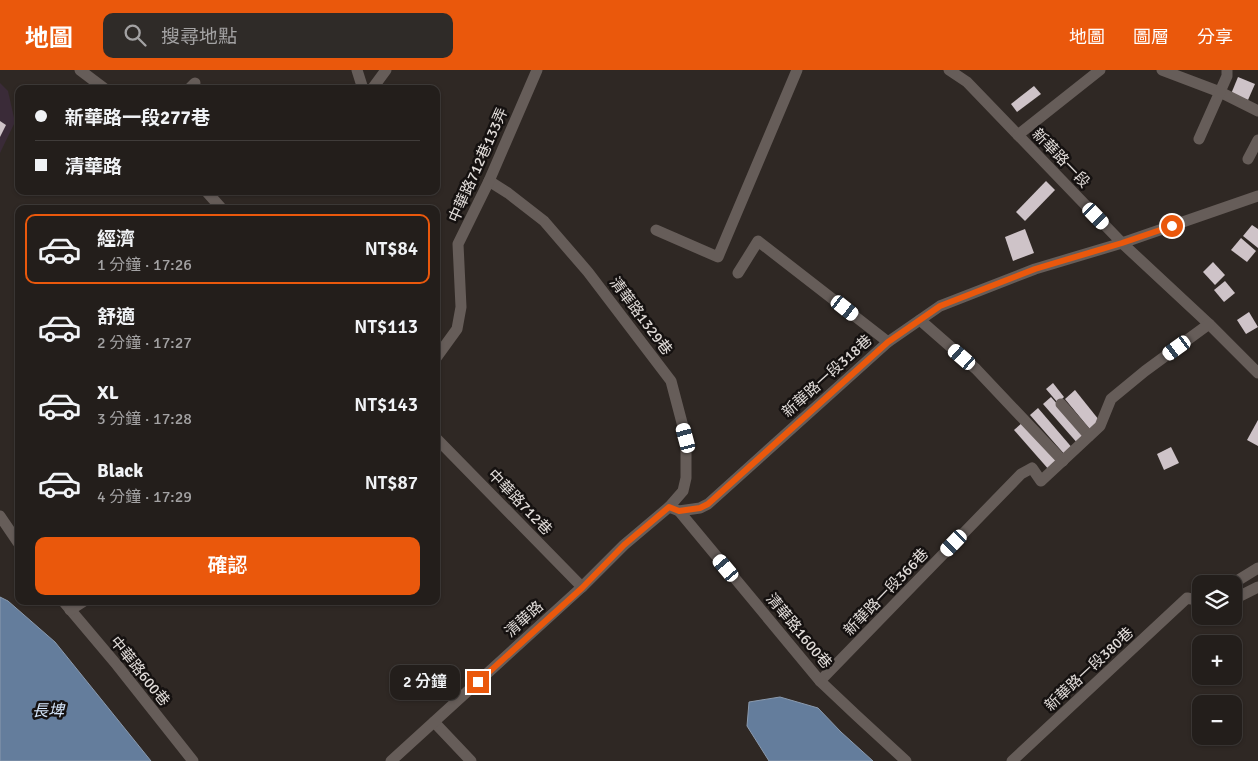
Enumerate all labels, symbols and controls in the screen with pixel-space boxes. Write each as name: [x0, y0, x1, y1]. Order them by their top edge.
search box: [103, 13, 453, 58]
icon: search: [121, 21, 149, 49]
text: 地圖: [25, 23, 73, 53]
text: 搜尋地點: [161, 25, 237, 49]
text: 地圖: [1069, 26, 1105, 48]
text: 圖層: [1133, 26, 1169, 48]
text: 分享: [1197, 26, 1233, 48]
street label: 中華路712巷133弄: [445, 105, 511, 225]
text: 新華路一段277巷: [65, 106, 210, 130]
street label: 新華路一段: [1028, 125, 1094, 191]
text: 清華路: [65, 155, 122, 179]
car: [1080, 200, 1111, 232]
route start: [1161, 215, 1183, 237]
icon: car: [37, 227, 82, 272]
text: 經濟: [97, 227, 135, 251]
text: NT$84: [365, 237, 418, 261]
text: 1 分鐘 · 17:26: [97, 255, 192, 275]
street label: 清華路1329巷: [606, 274, 676, 358]
car: [828, 293, 861, 323]
icon: car: [37, 305, 82, 350]
text: 舒適: [97, 305, 135, 329]
text: NT$113: [354, 315, 418, 339]
street label: 新華路一段318巷: [779, 331, 875, 421]
text: 2 分鐘 · 17:27: [97, 333, 192, 353]
car: [1160, 333, 1193, 363]
car: [945, 341, 978, 373]
text: XL: [97, 381, 119, 405]
icon: car: [37, 383, 82, 428]
text: NT$143: [354, 393, 418, 417]
text: 3 分鐘 · 17:28: [97, 409, 192, 429]
car: [674, 422, 697, 454]
text: Black: [97, 459, 143, 483]
icon: car: [37, 461, 82, 506]
street label: 中華路712巷: [484, 465, 556, 539]
text: NT$87: [365, 471, 418, 495]
text: 4 分鐘 · 17:29: [97, 487, 192, 507]
car: [938, 527, 969, 559]
button: 確認: [35, 537, 420, 595]
street label: 新華路一段366巷: [840, 545, 932, 639]
car: [710, 552, 741, 584]
map controls: [1192, 575, 1242, 745]
button: layers: [1192, 575, 1242, 625]
street label: 清華路1600巷: [762, 590, 836, 672]
street label: 清華路: [501, 597, 547, 641]
street label: 新華路一段380巷: [1041, 623, 1137, 715]
street label: 中華路600巷: [106, 633, 174, 709]
button: +: [1192, 635, 1242, 685]
callout: 2 分鐘: [390, 664, 460, 700]
route end: [467, 671, 489, 693]
text: 2 分鐘: [403, 672, 447, 692]
button: −: [1192, 695, 1242, 745]
water label: 長埤: [32, 701, 66, 721]

